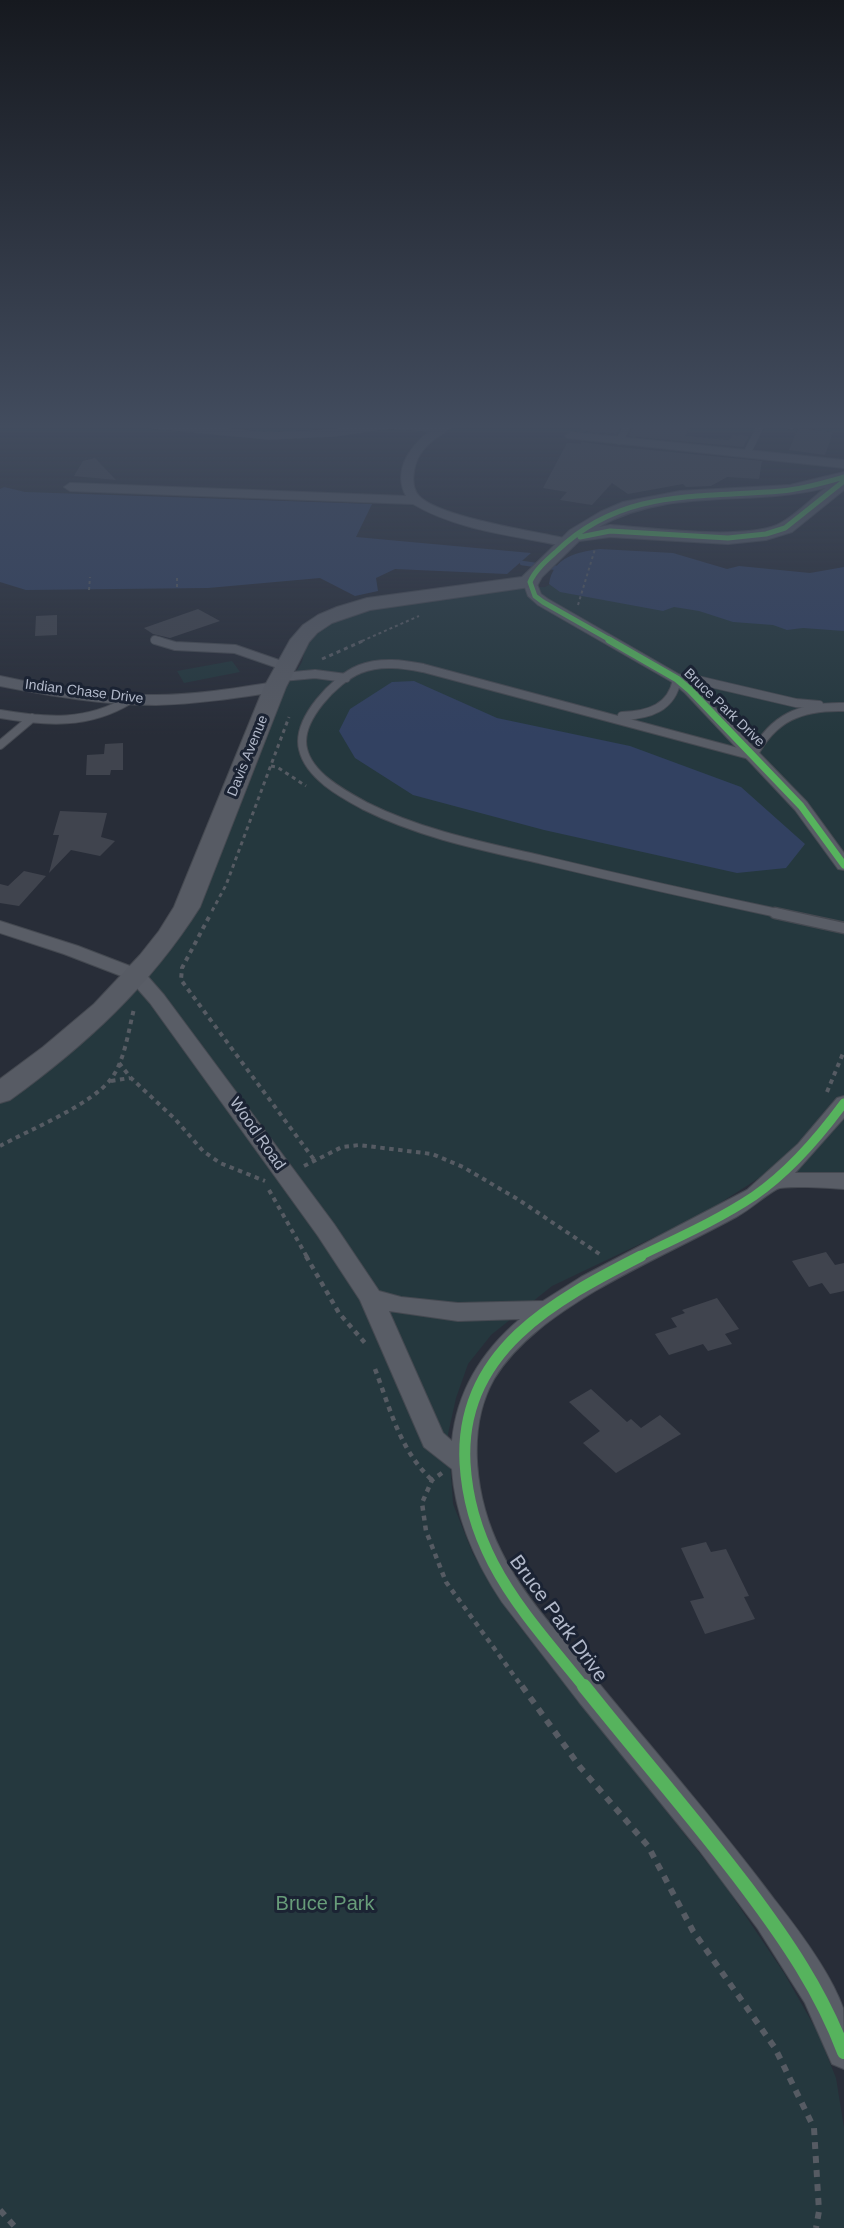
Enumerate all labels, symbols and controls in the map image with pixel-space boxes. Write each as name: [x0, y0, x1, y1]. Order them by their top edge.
street label: Bruce Park Drive: [680, 665, 768, 751]
street label: Indian Chase Drive: [24, 676, 144, 708]
street label: Davis Avenue: [224, 713, 272, 799]
street label: Wood Road: [225, 1094, 289, 1174]
street label: Bruce Park Drive: [504, 1551, 612, 1687]
park label: Bruce Park: [276, 1892, 374, 1916]

